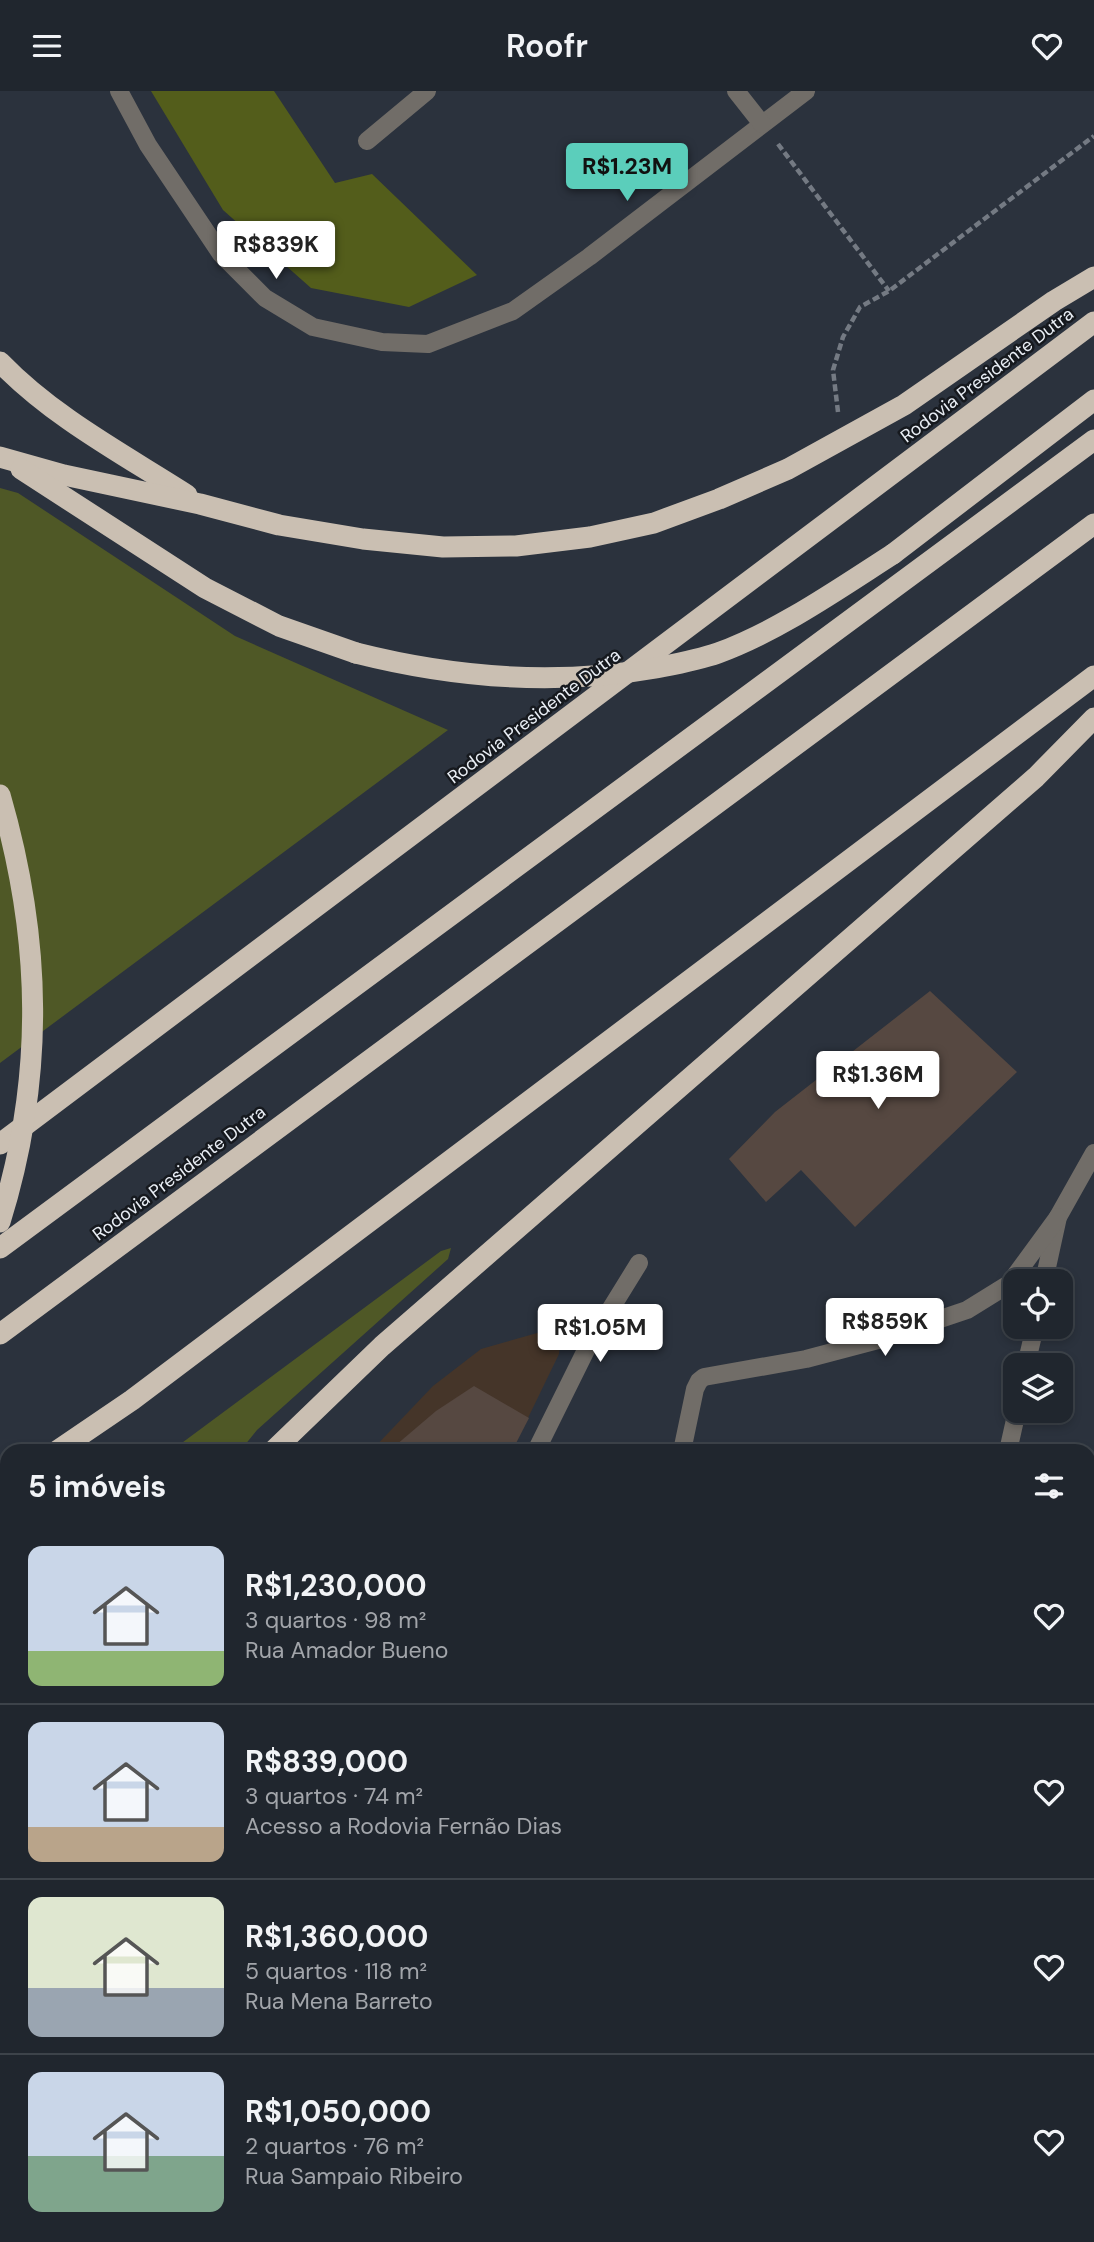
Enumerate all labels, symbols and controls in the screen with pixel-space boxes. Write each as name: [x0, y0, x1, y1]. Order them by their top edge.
text: Roofr: [506, 25, 588, 67]
icon: menu: [28, 27, 66, 65]
icon: heart: [1028, 27, 1066, 65]
pin: R$1.23M: [562, 143, 692, 203]
text: R$1.23M: [582, 151, 672, 181]
pin: R$839K: [219, 221, 333, 281]
text: R$839K: [233, 229, 319, 259]
street label: Rodovia Presidente Dutra: [896, 302, 1078, 448]
street label: Rodovia Presidente Dutra: [443, 643, 625, 789]
pin: R$1.36M: [813, 1051, 943, 1111]
text: R$1.36M: [832, 1059, 924, 1089]
street label: Rodovia Presidente Dutra: [88, 1100, 270, 1246]
map controls: [1003, 1269, 1073, 1423]
button: locate: [1003, 1269, 1073, 1339]
pin: R$859K: [828, 1299, 942, 1358]
pin: R$1.05M: [535, 1305, 665, 1364]
text: R$859K: [842, 1306, 928, 1336]
text: R$1.05M: [554, 1312, 646, 1342]
button: layers: [1003, 1353, 1073, 1423]
text: 5 imóveis: [28, 1467, 166, 1506]
icon: filters: [1030, 1467, 1068, 1505]
text: R$1,230,000: [245, 1566, 427, 1605]
icon: home: [84, 1574, 168, 1658]
icon: heart: [1030, 1597, 1068, 1635]
text: 3 quartos · 98 m²: [245, 1605, 426, 1635]
text: Rua Amador Bueno: [245, 1635, 448, 1665]
text: R$839,000: [245, 1742, 408, 1781]
icon: home: [84, 1750, 168, 1834]
icon: heart: [1030, 1773, 1068, 1811]
text: 3 quartos · 74 m²: [245, 1781, 423, 1811]
text: Acesso a Rodovia Fernão Dias: [245, 1811, 562, 1841]
text: R$1,360,000: [245, 1917, 428, 1956]
icon: home: [84, 1925, 168, 2009]
icon: heart: [1030, 1948, 1068, 1986]
text: 5 quartos · 118 m²: [245, 1956, 427, 1986]
text: Rua Mena Barreto: [245, 1986, 433, 2016]
text: R$1,050,000: [245, 2092, 431, 2131]
icon: home: [84, 2100, 168, 2184]
icon: heart: [1030, 2123, 1068, 2161]
text: 2 quartos · 76 m²: [245, 2131, 424, 2161]
text: Rua Sampaio Ribeiro: [245, 2161, 463, 2191]

